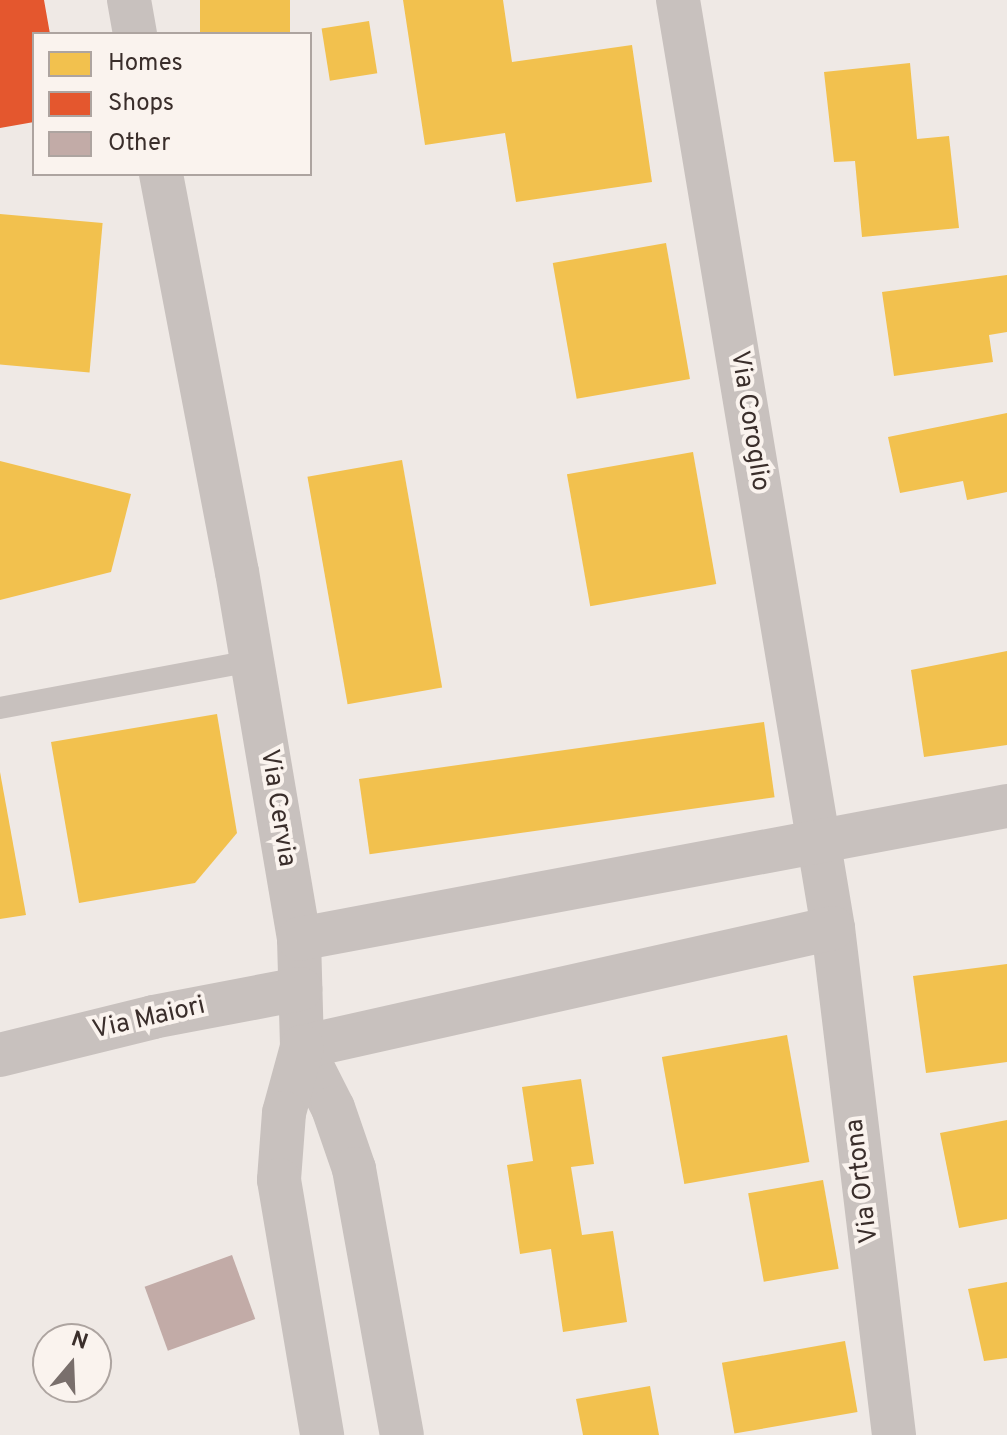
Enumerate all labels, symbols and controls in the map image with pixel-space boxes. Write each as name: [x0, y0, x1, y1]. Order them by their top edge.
legend: [32, 32, 312, 176]
text: Homes: [108, 49, 183, 79]
text: Shops: [108, 89, 174, 119]
text: Other: [108, 129, 170, 159]
street label: Via Coroglio: [723, 349, 775, 493]
street label: Via Cervia: [252, 747, 302, 869]
street label: Via Maiori: [90, 991, 208, 1047]
street label: Via Ortona: [840, 1117, 886, 1245]
north arrow: [32, 1323, 112, 1403]
text: N: [67, 1326, 91, 1357]

